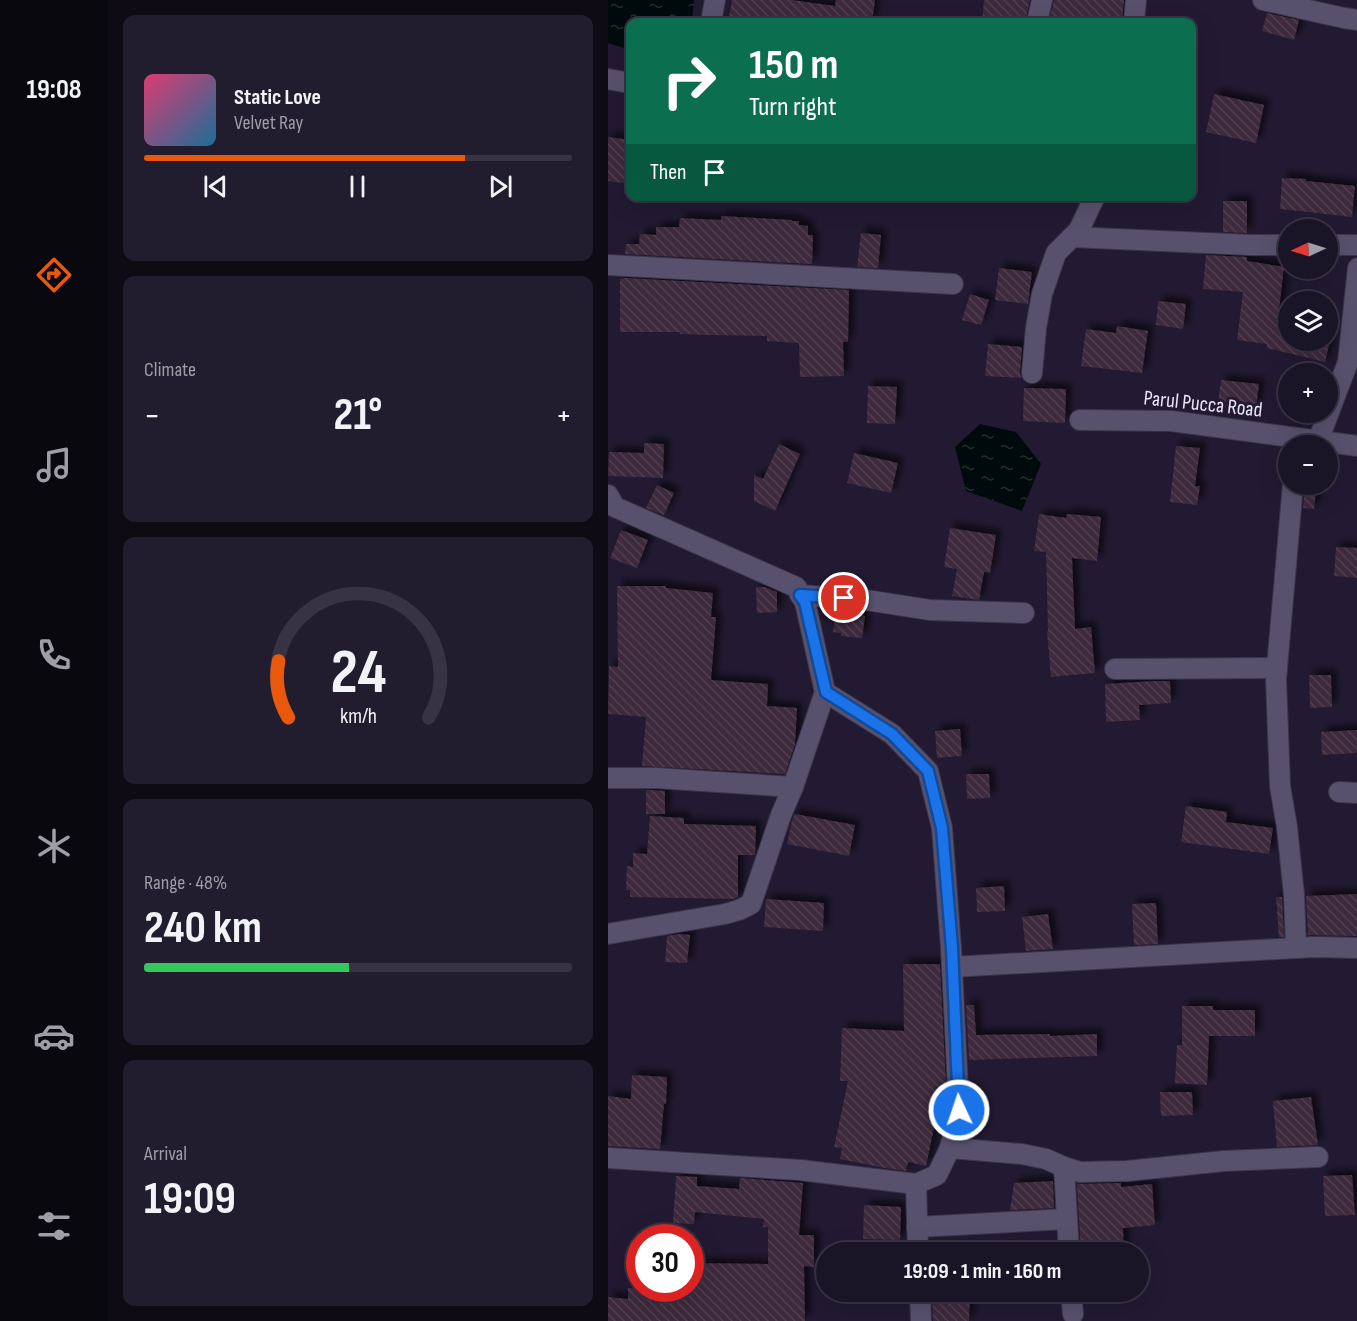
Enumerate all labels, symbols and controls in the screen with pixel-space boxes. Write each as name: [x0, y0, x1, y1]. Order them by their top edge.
text: 150 m: [749, 40, 838, 91]
icon: right: [650, 42, 728, 120]
text: 19:08: [26, 74, 82, 106]
text: Static Love: [234, 84, 321, 111]
text: Turn right: [749, 91, 836, 123]
text: Velvet Ray: [234, 111, 303, 135]
icon: arrive: [698, 156, 731, 189]
text: Then: [650, 159, 686, 186]
icon: previous: [199, 170, 232, 203]
icon: pause: [341, 170, 374, 203]
icon: next: [484, 170, 517, 203]
north arrow: [1278, 219, 1338, 279]
map controls: [1278, 219, 1338, 495]
icon: directions: [33, 254, 75, 296]
button: layers: [1278, 291, 1338, 351]
text: Climate: [144, 358, 196, 382]
button: +: [1278, 363, 1338, 423]
street label: Parul Pucca Road: [1142, 385, 1264, 423]
text: 21°: [334, 388, 382, 443]
text: −: [144, 396, 160, 436]
text: +: [556, 396, 572, 436]
button: −: [1278, 435, 1338, 495]
icon: music: [33, 444, 75, 486]
pin: [818, 572, 869, 623]
icon: arrive: [827, 581, 860, 614]
icon: phone: [33, 634, 75, 676]
text: 24: [330, 636, 386, 711]
text: km/h: [339, 704, 377, 729]
icon: climate: [33, 825, 75, 867]
text: Range · 48%: [144, 871, 227, 895]
text: 240 km: [144, 901, 262, 956]
icon: car: [33, 1015, 75, 1057]
position arrow: [927, 1078, 991, 1142]
text: Arrival: [144, 1142, 187, 1166]
text: 19:09: [144, 1172, 236, 1227]
icon: filters: [33, 1205, 75, 1247]
speed limit sign: 30: [626, 1224, 704, 1302]
text: 19:09 · 1 min · 160 m: [904, 1258, 1061, 1285]

